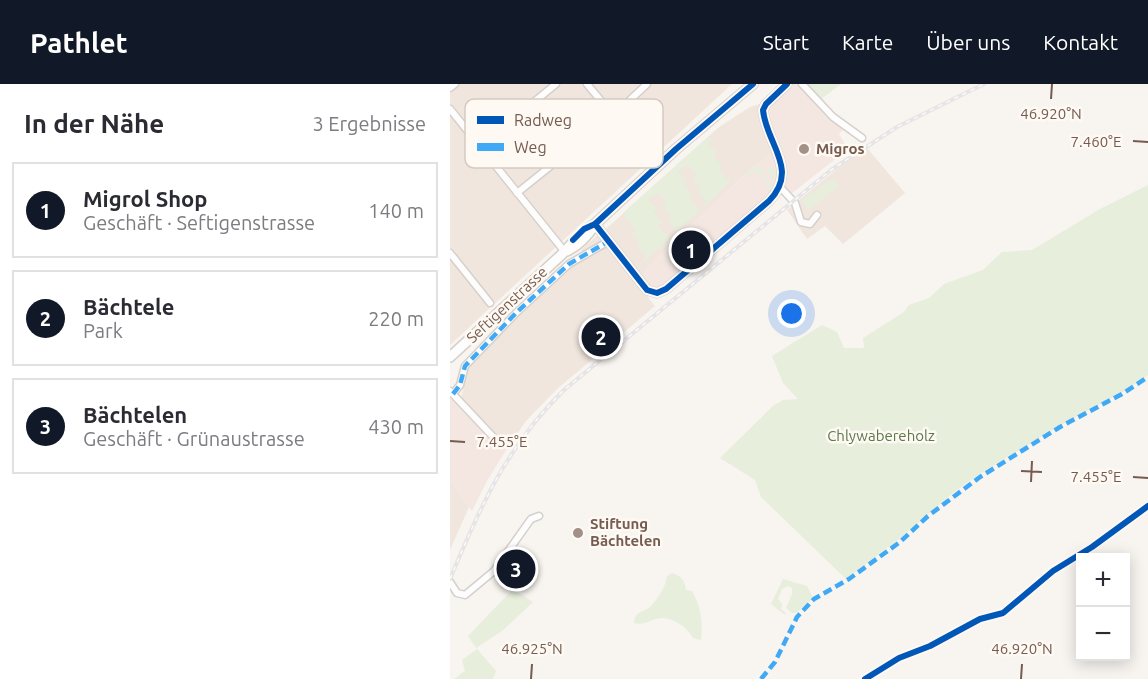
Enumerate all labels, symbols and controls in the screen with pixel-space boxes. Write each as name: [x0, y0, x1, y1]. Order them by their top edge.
text: Pathlet: [30, 27, 128, 58]
text: Start: [763, 30, 809, 54]
text: Karte: [842, 30, 893, 54]
text: Über uns: [926, 30, 1010, 54]
text: Kontakt: [1043, 30, 1118, 54]
legend: [465, 99, 663, 168]
text: 46.920°N: [1020, 105, 1082, 122]
text: In der Nähe: [24, 109, 164, 138]
text: Radweg: [514, 111, 572, 129]
text: 3 Ergebnisse: [312, 112, 426, 135]
text: 7.460°E: [1071, 133, 1121, 150]
text: Weg: [514, 138, 547, 156]
place label: Migros: [816, 140, 865, 157]
marker: Migros: [797, 142, 811, 156]
text: Migrol Shop: [83, 186, 207, 211]
text: 1: [40, 199, 51, 222]
text: 140 m: [368, 199, 424, 222]
text: Geschäft · Seftigenstrasse: [83, 211, 315, 234]
pin: 1: [672, 228, 710, 272]
street label: Seftigenstrasse: [463, 263, 550, 346]
text: Bächtele: [83, 294, 174, 319]
your location: [777, 299, 806, 328]
text: 2: [40, 307, 51, 330]
text: 220 m: [368, 307, 424, 330]
pin: 2: [582, 314, 620, 360]
text: Park: [83, 319, 123, 342]
text: Bächtelen: [83, 402, 187, 427]
text: 3: [40, 415, 51, 438]
text: 430 m: [368, 415, 424, 438]
text: Geschäft · Grünaustrasse: [83, 427, 305, 450]
park label: Chlywabereholz: [827, 427, 935, 444]
text: 7.455°E: [477, 433, 527, 450]
text: 7.455°E: [1071, 468, 1121, 485]
place label: Stiftung Bächtelen: [590, 515, 661, 549]
marker: Stiftung Bächtelen: [571, 526, 585, 540]
pin: 3: [496, 546, 536, 592]
map controls: [1076, 553, 1130, 661]
button: +: [1076, 553, 1130, 607]
button: −: [1076, 607, 1130, 661]
text: 46.925°N: [501, 640, 563, 657]
text: 46.920°N: [991, 640, 1053, 657]

